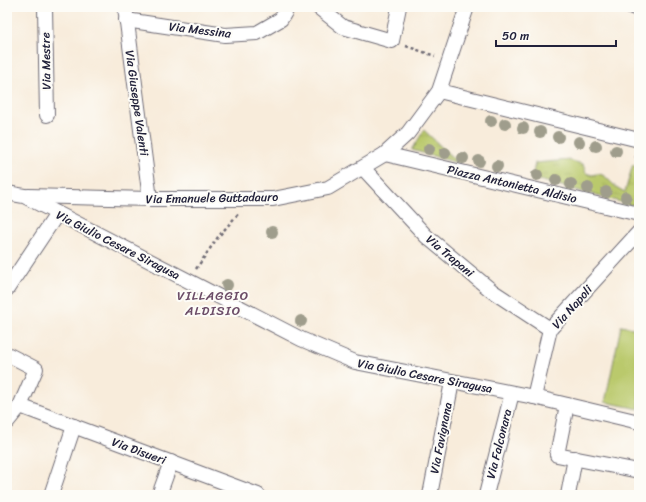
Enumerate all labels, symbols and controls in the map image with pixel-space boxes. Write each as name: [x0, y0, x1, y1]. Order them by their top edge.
street label: Via Messina: [168, 15, 233, 45]
scale bar: [496, 22, 616, 48]
text: 50 m: [502, 25, 529, 47]
street label: Via Mestre: [35, 32, 57, 90]
street label: Via Giuseppe Valenti: [119, 49, 155, 158]
street label: Piazza Antonietta Aldisio: [445, 158, 579, 210]
street label: Via Emanuele Guttadauro: [146, 186, 278, 210]
street label: Via Giulio Cesare Siragusa: [52, 204, 184, 286]
street label: Via Trapani: [421, 229, 480, 284]
street label: Via Napoli: [546, 279, 598, 334]
district label: VILLAGGIO ALDISIO: [177, 284, 249, 322]
street label: Via Giulio Cesare Siragusa: [356, 352, 494, 400]
street label: Via Favignana: [423, 400, 459, 476]
street label: Via Falconara: [480, 407, 518, 481]
street label: Via Disueri: [109, 431, 170, 471]

